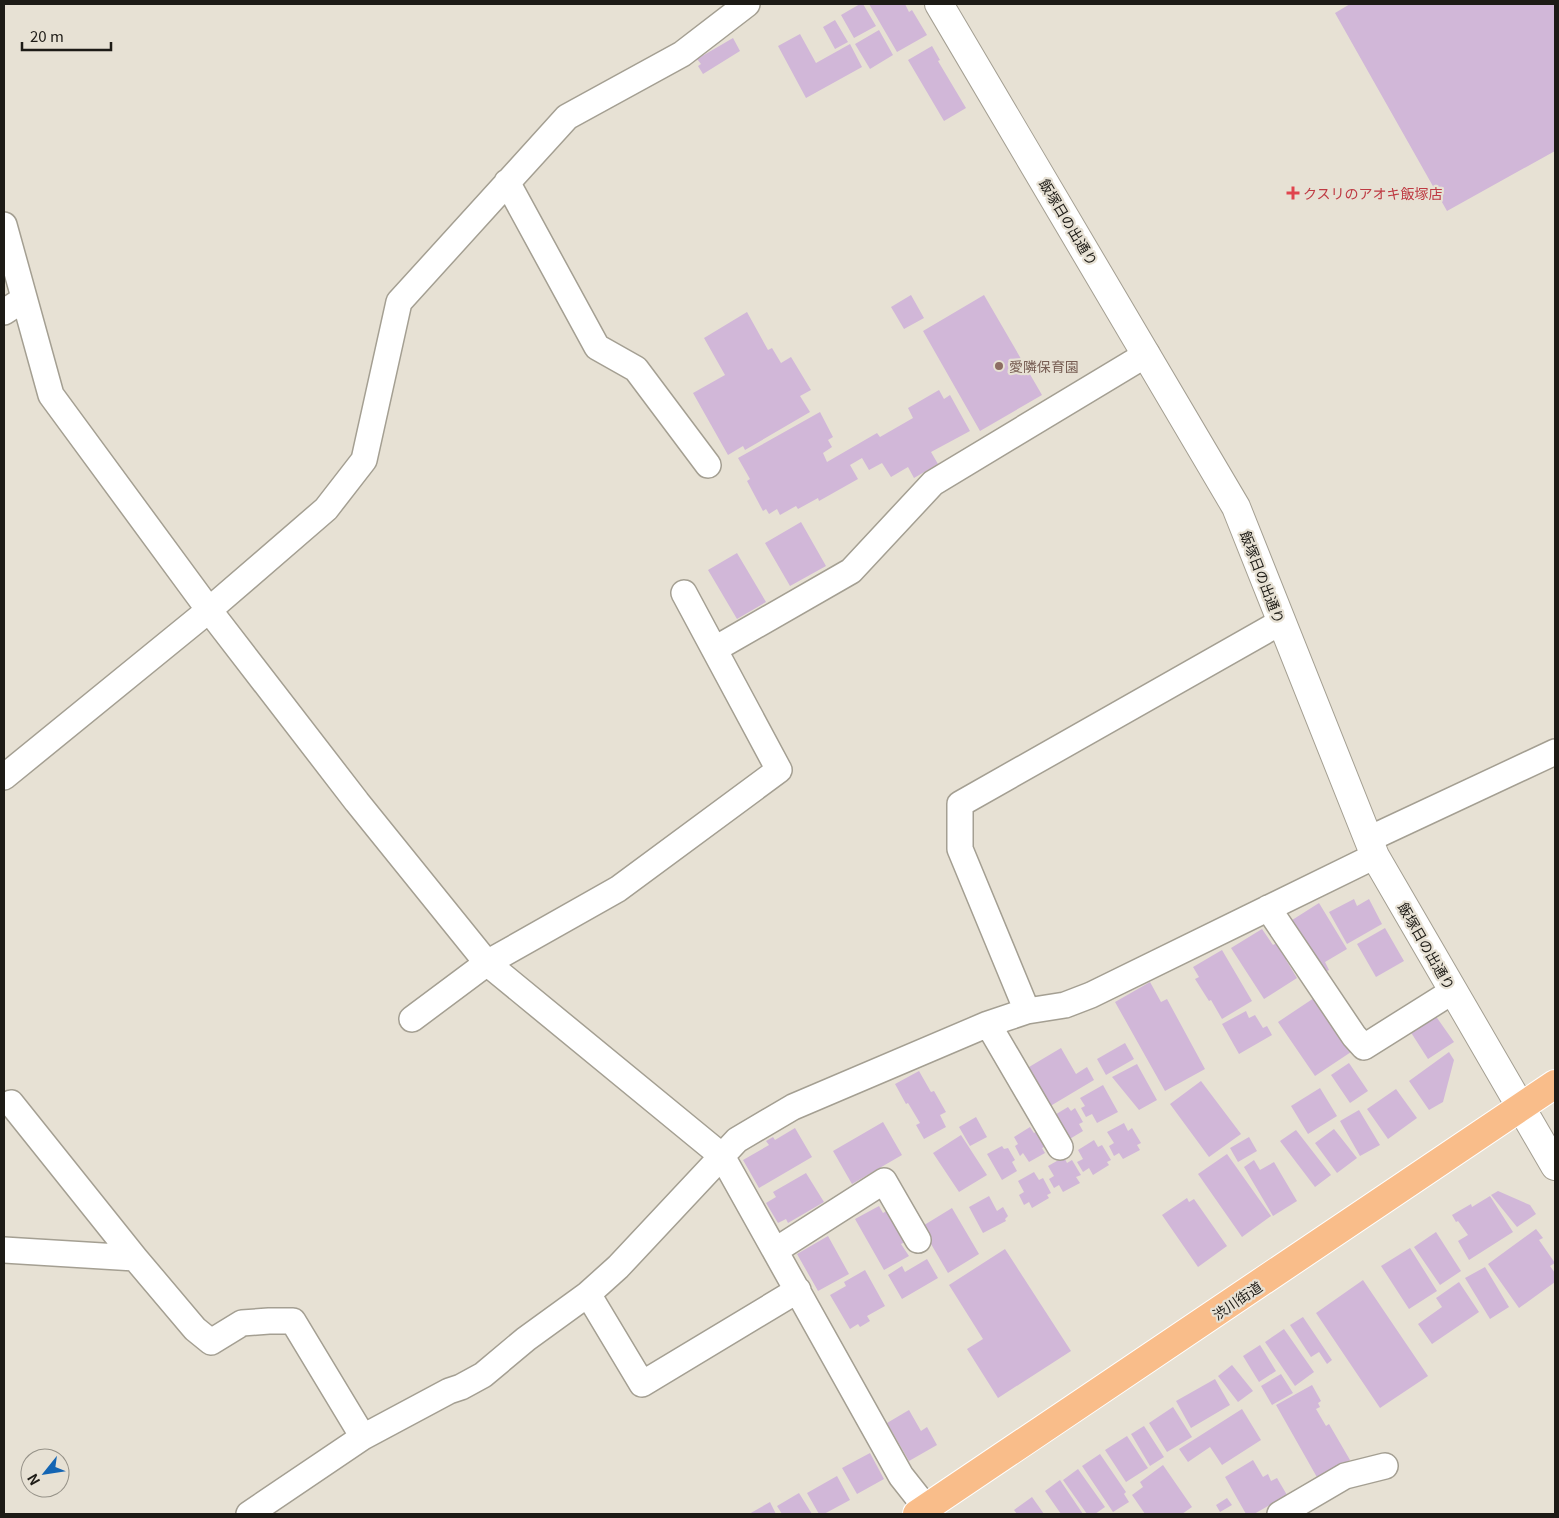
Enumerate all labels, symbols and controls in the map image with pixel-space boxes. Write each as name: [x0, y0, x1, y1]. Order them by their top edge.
scale bar: [22, 20, 111, 52]
text: 20 m: [30, 25, 64, 46]
street label: 飯塚日の出通り: [1035, 175, 1103, 269]
place label: クスリのアオキ飯塚店: [1303, 183, 1443, 203]
marker: クスリのアオキ飯塚店: [1287, 187, 1299, 199]
place label: 愛隣保育園: [1009, 356, 1079, 376]
marker: 愛隣保育園: [993, 360, 1005, 372]
street label: 飯塚日の出通り: [1236, 528, 1290, 626]
street label: 飯塚日の出通り: [1394, 899, 1460, 993]
street label: 渋川街道: [1208, 1276, 1266, 1324]
north arrow: [20, 1448, 70, 1498]
text: N: [22, 1470, 44, 1490]

